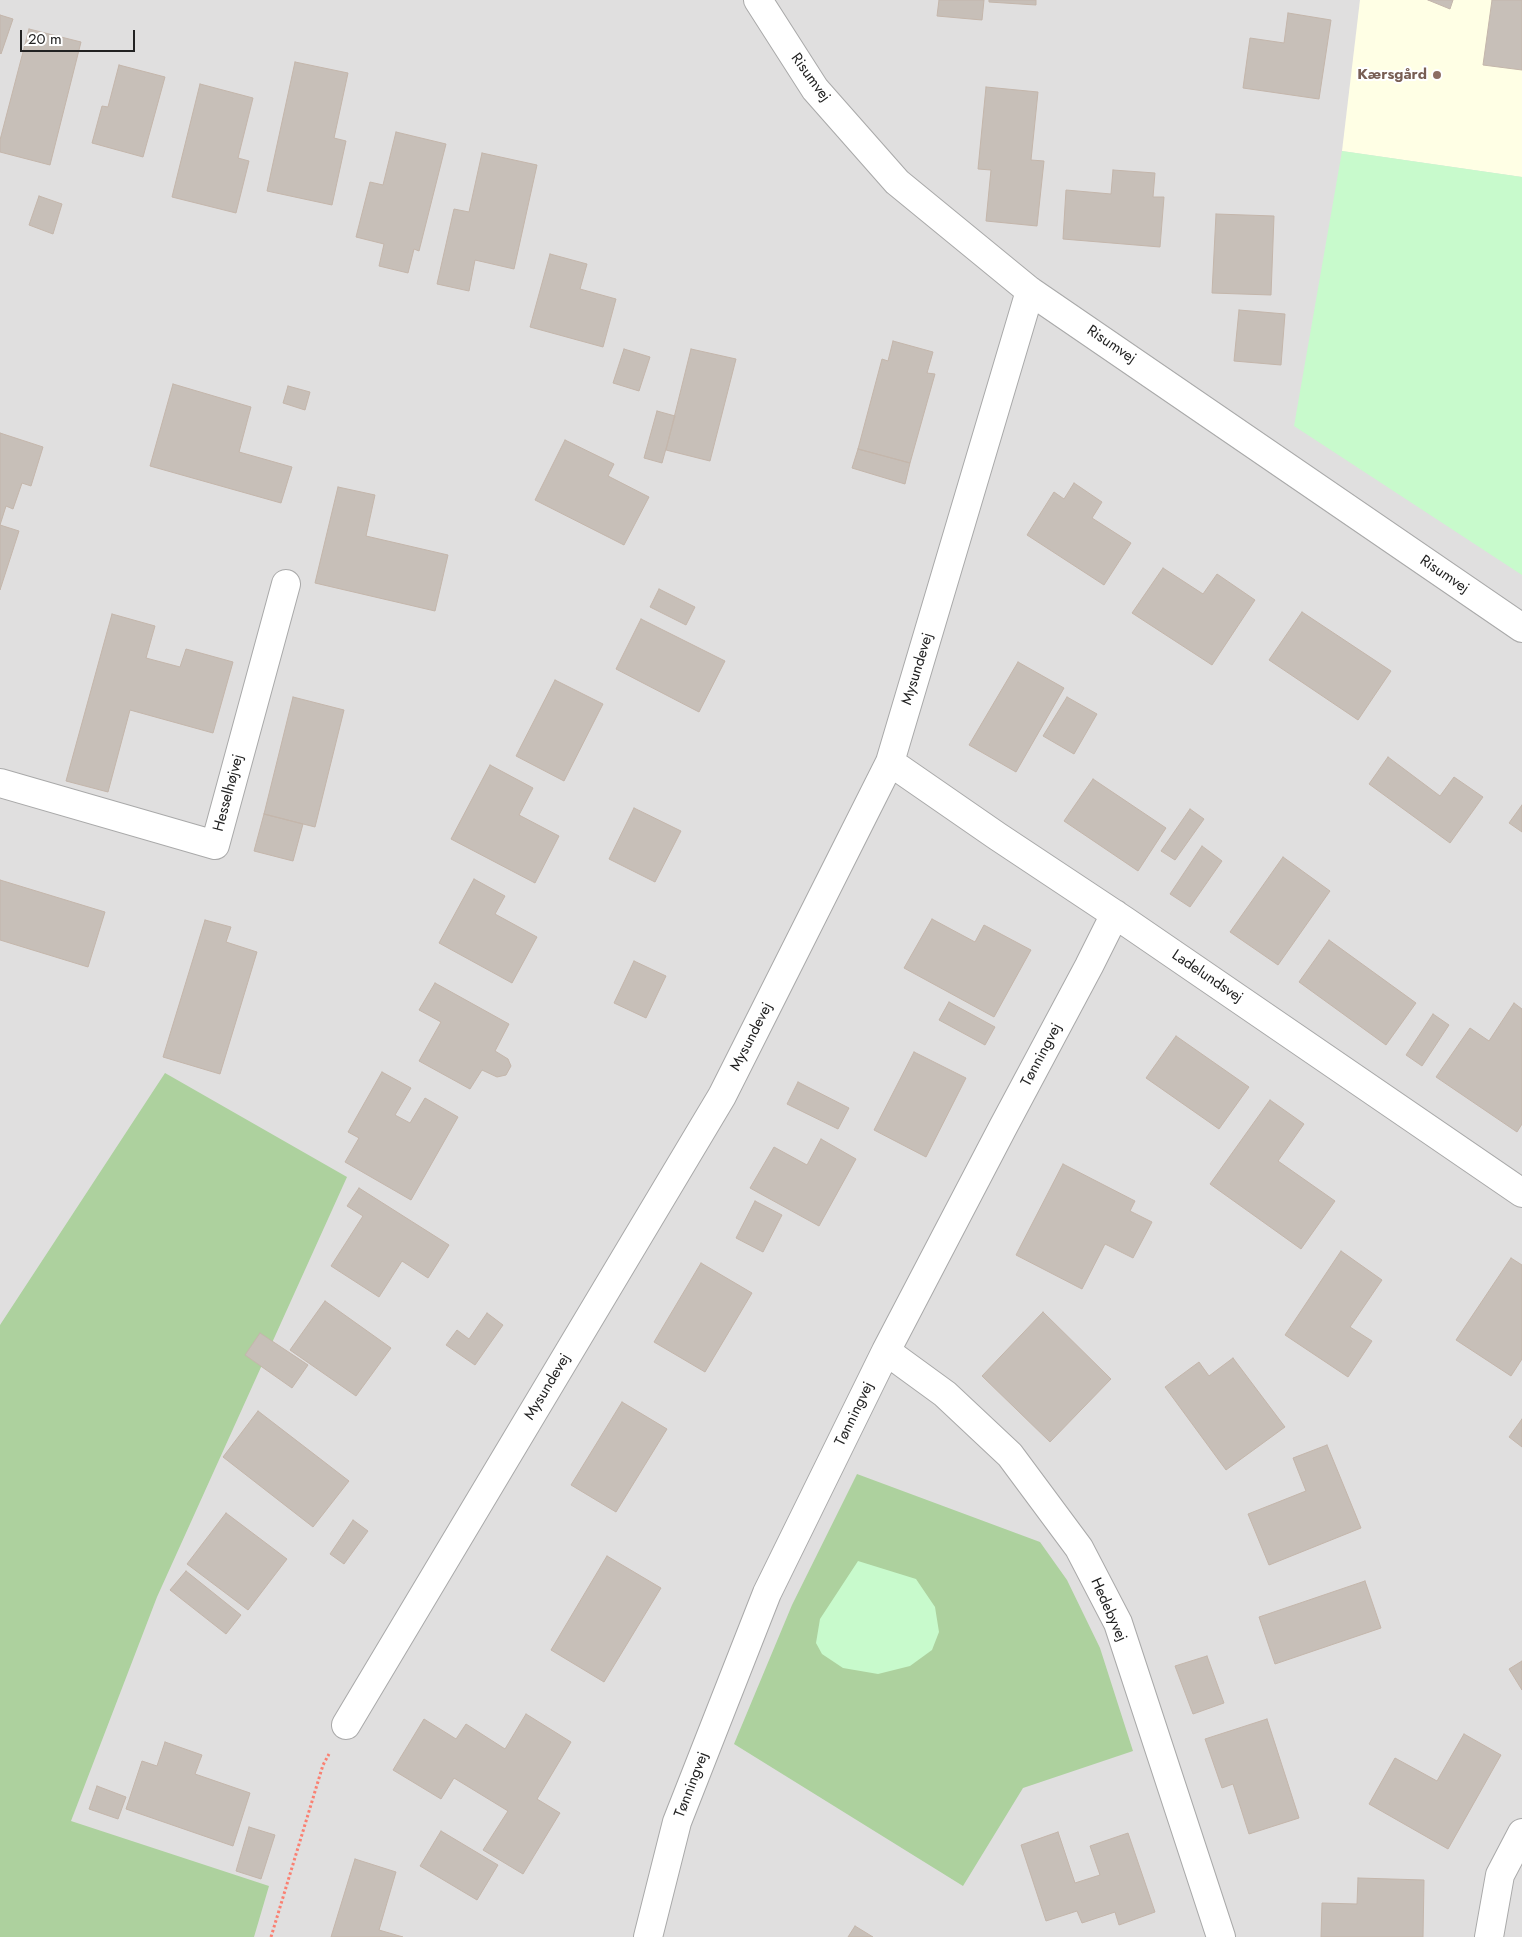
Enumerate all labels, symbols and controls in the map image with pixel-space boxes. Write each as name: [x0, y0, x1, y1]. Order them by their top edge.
scale bar: [22, 20, 138, 52]
text: 20 m: [28, 28, 62, 50]
street label: Risumvej: [786, 50, 834, 106]
place label: Kærsgård: [1357, 66, 1427, 84]
marker: Kærsgård: [1431, 69, 1443, 81]
street label: Risumvej: [1083, 322, 1139, 368]
street label: Risumvej: [1416, 552, 1472, 598]
street label: Mysundevej: [899, 631, 937, 707]
street label: Hesselhøjvej: [210, 752, 248, 834]
street label: Ladelundsvej: [1168, 947, 1246, 1007]
street label: Mysundevej: [727, 1000, 777, 1074]
street label: Tønningvej: [1018, 1020, 1066, 1090]
street label: Mysundevej: [521, 1350, 575, 1424]
street label: Tønningvej: [832, 1379, 878, 1449]
street label: Hedebyvej: [1086, 1575, 1130, 1645]
street label: Tønningvej: [671, 1750, 713, 1820]

